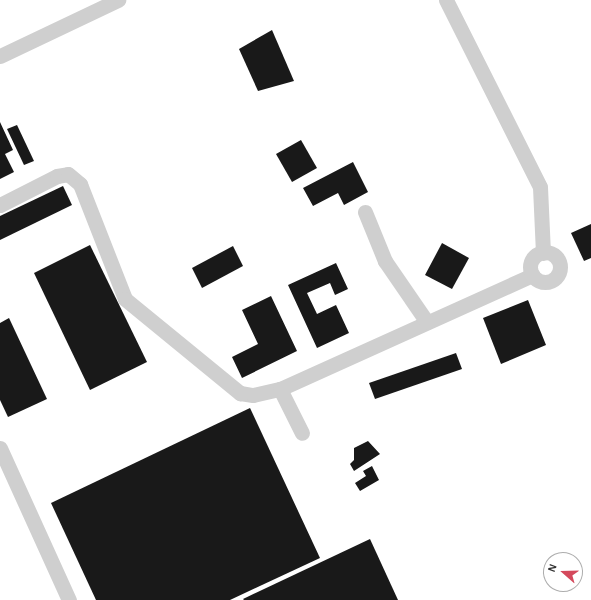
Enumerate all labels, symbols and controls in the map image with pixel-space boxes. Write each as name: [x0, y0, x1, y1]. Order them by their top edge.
north arrow: [543, 552, 583, 592]
text: N: [546, 563, 559, 574]

